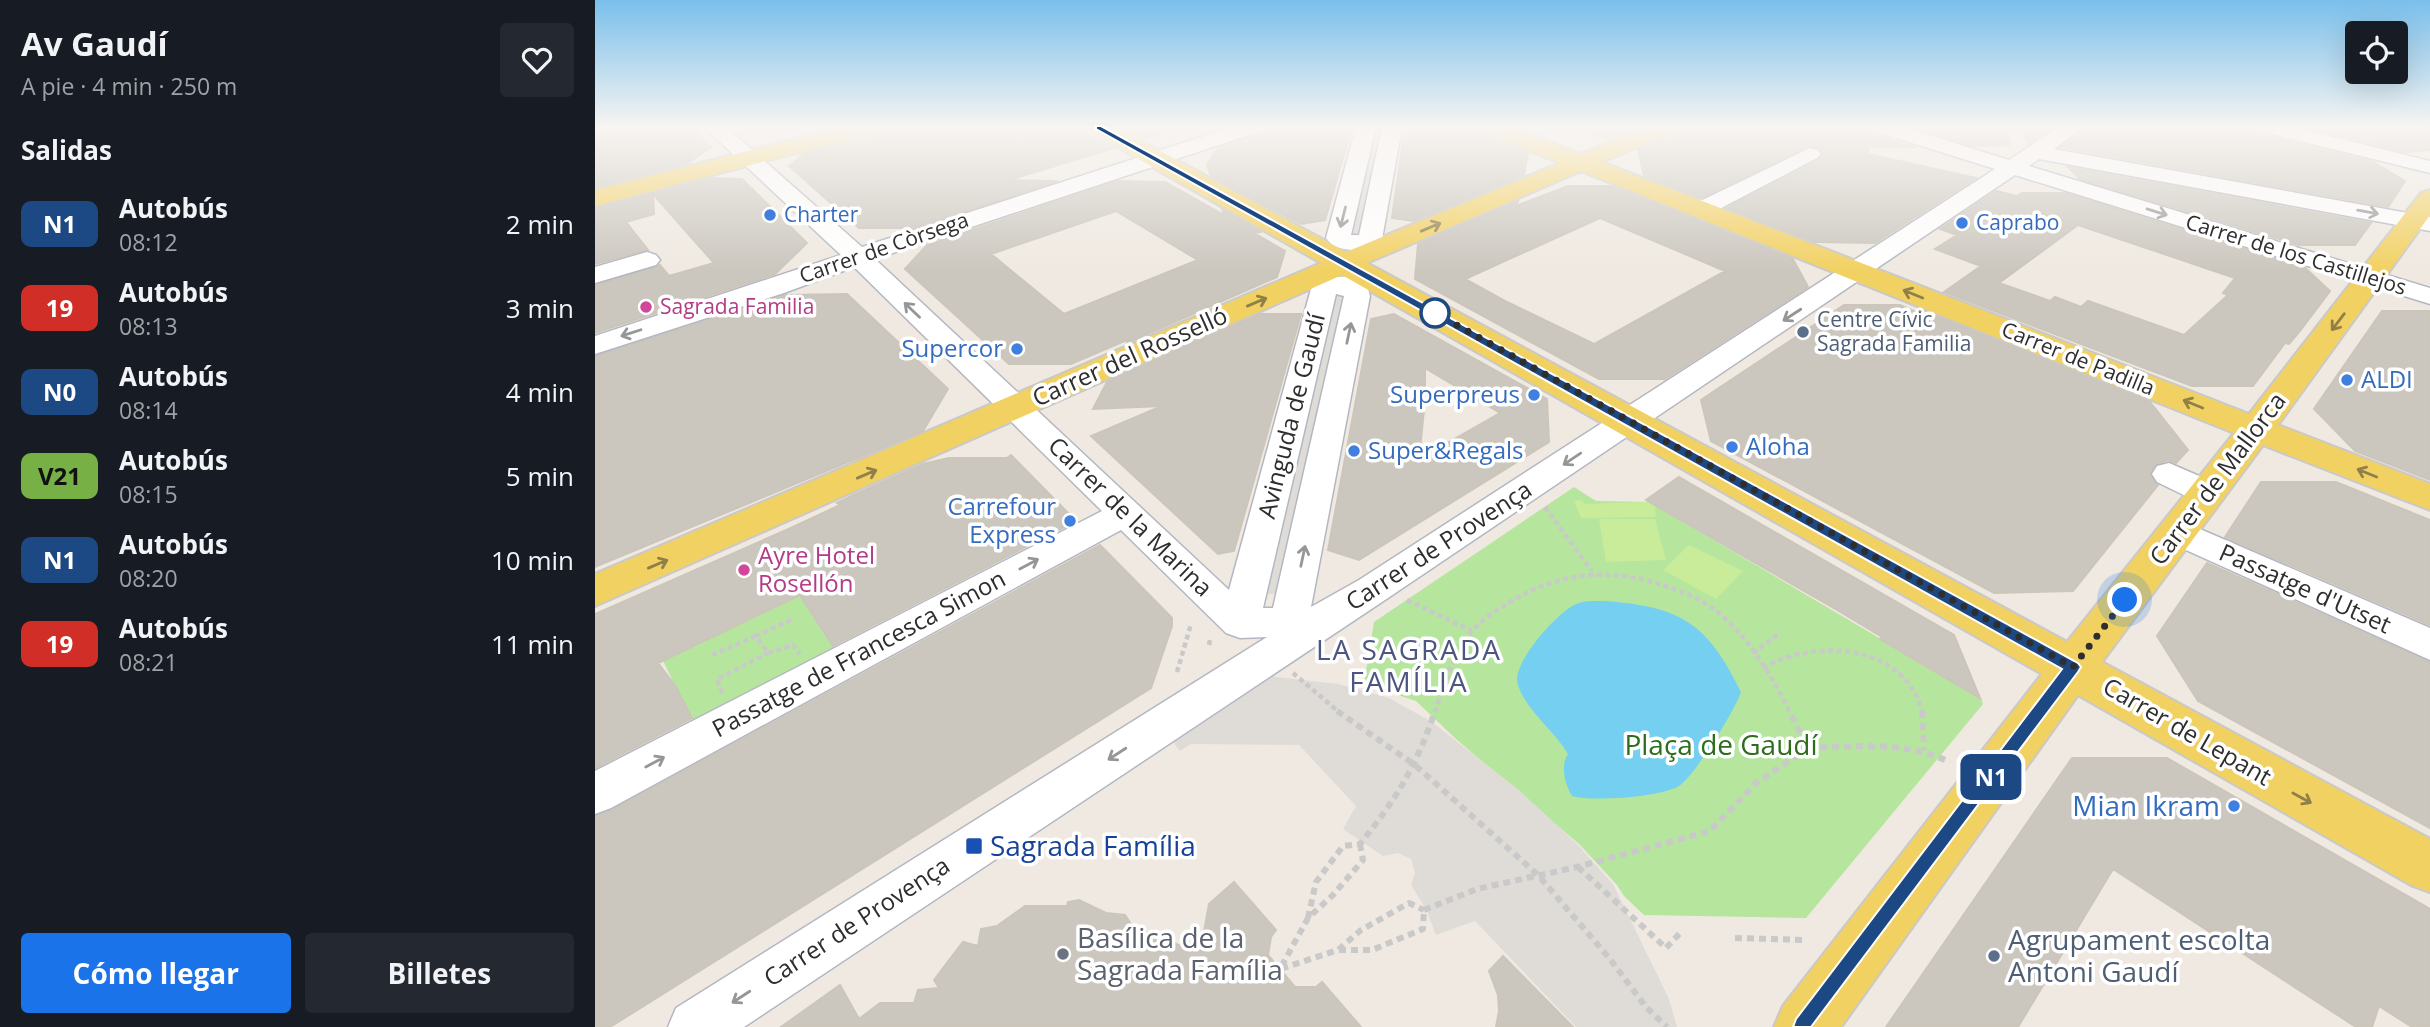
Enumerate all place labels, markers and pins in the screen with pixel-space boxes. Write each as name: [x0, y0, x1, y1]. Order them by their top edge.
place label: Charter: [784, 200, 859, 228]
marker: Charter: [762, 207, 778, 223]
place label: Caprabo: [1976, 208, 2059, 236]
marker: Caprabo: [1954, 215, 1970, 231]
place label: Sagrada Familia: [660, 292, 814, 320]
unlabelled marker: [1420, 298, 1450, 328]
marker: Sagrada Familia: [638, 299, 654, 315]
place label: Centre Cívic Sagrada Familia: [1817, 305, 1971, 357]
marker: Centre Cívic Sagrada Familia: [1795, 324, 1811, 340]
place label: Supercor: [901, 331, 1003, 364]
marker: Supercor: [1009, 341, 1025, 357]
place label: ALDI: [2361, 362, 2413, 395]
marker: ALDI: [2339, 372, 2355, 388]
place label: Superpreus: [1390, 377, 1520, 410]
marker: Superpreus: [1526, 387, 1542, 403]
place label: Aloha: [1746, 429, 1810, 462]
place label: Super&Regals: [1368, 433, 1523, 466]
marker: Aloha: [1724, 439, 1740, 455]
marker: Super&Regals: [1346, 443, 1362, 459]
place label: Carrefour Express: [947, 489, 1056, 550]
marker: Carrefour Express: [1062, 513, 1078, 529]
place label: Ayre Hotel Rosellón: [758, 538, 875, 599]
marker: Ayre Hotel Rosellón: [736, 562, 752, 578]
place label: Mian Ikram: [2072, 786, 2220, 824]
marker: Mian Ikram: [2226, 798, 2242, 814]
place label: Sagrada Família: [990, 826, 1196, 864]
marker: Sagrada Família: [964, 836, 984, 856]
place label: Basílica de la Sagrada Família: [1077, 918, 1283, 988]
place label: Agrupament escolta Antoni Gaudí: [2008, 920, 2270, 990]
marker: Basílica de la Sagrada Família: [1055, 946, 1071, 962]
marker: Agrupament escolta Antoni Gaudí: [1986, 948, 2002, 964]

